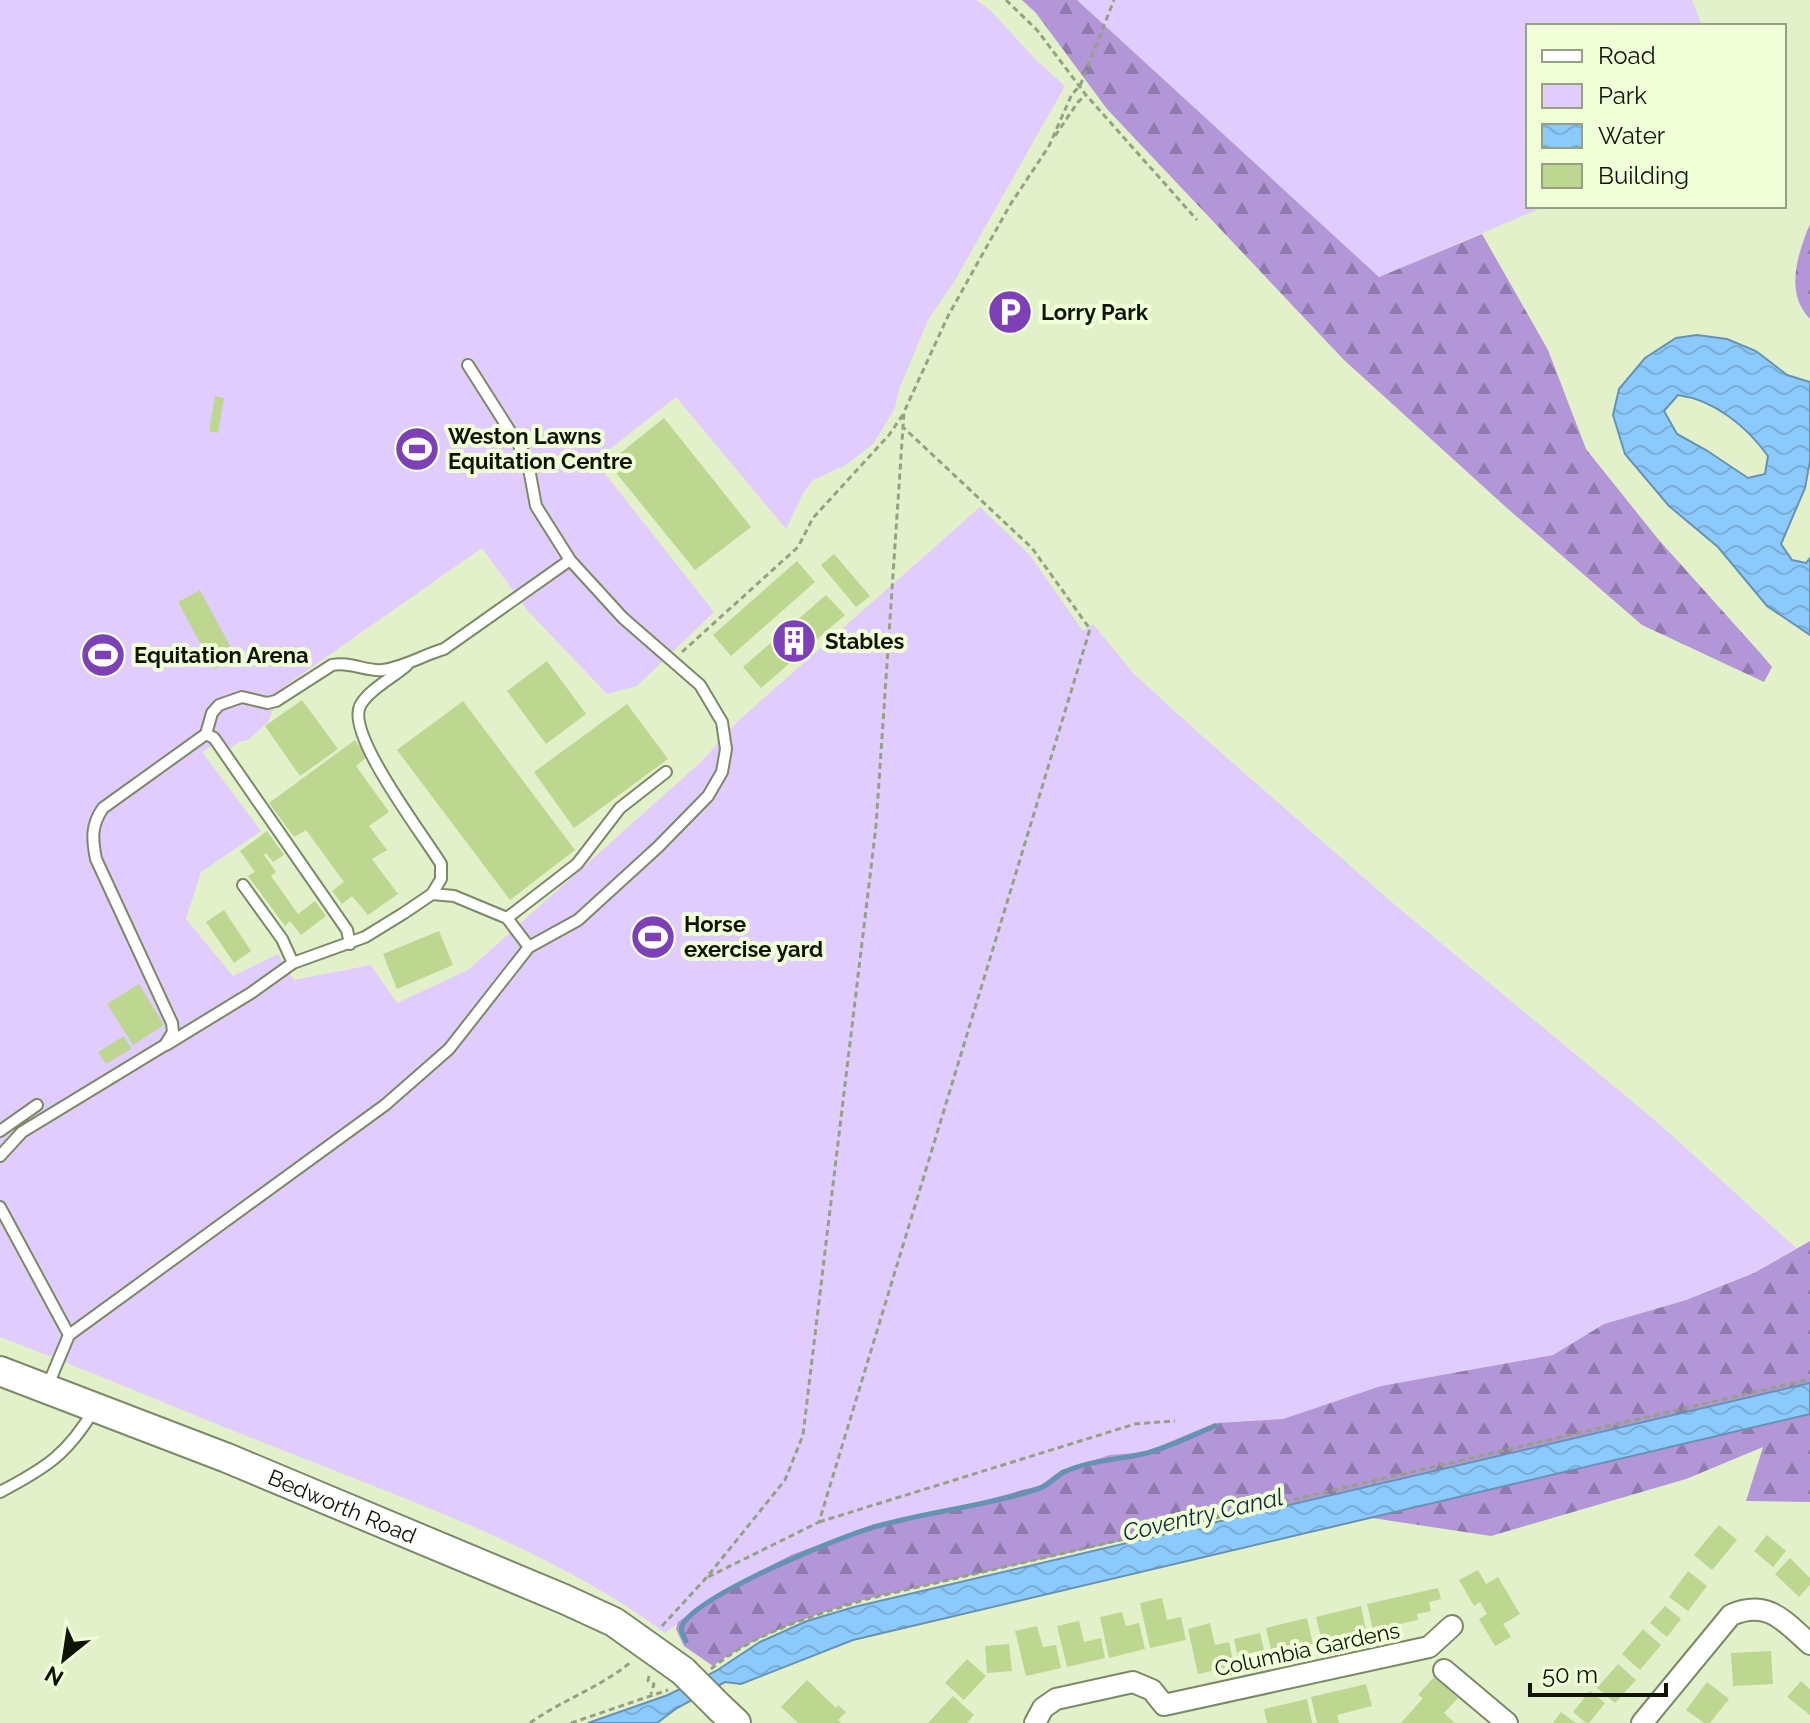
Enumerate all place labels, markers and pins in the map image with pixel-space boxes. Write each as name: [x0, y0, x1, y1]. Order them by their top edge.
parking icon: Lorry Park: [986, 288, 1034, 336]
place label: Lorry Park: [1041, 299, 1149, 325]
place label: Weston Lawns Equitation Centre: [448, 423, 633, 474]
sports icon: Weston Lawns Equitation Centre: [393, 425, 441, 473]
building icon: Stables: [770, 617, 818, 665]
place label: Stables: [825, 628, 904, 654]
sports icon: Equitation Arena: [79, 631, 127, 679]
place label: Equitation Arena: [134, 642, 309, 668]
place label: Horse exercise yard: [684, 911, 823, 962]
sports icon: Horse exercise yard: [629, 913, 677, 961]

